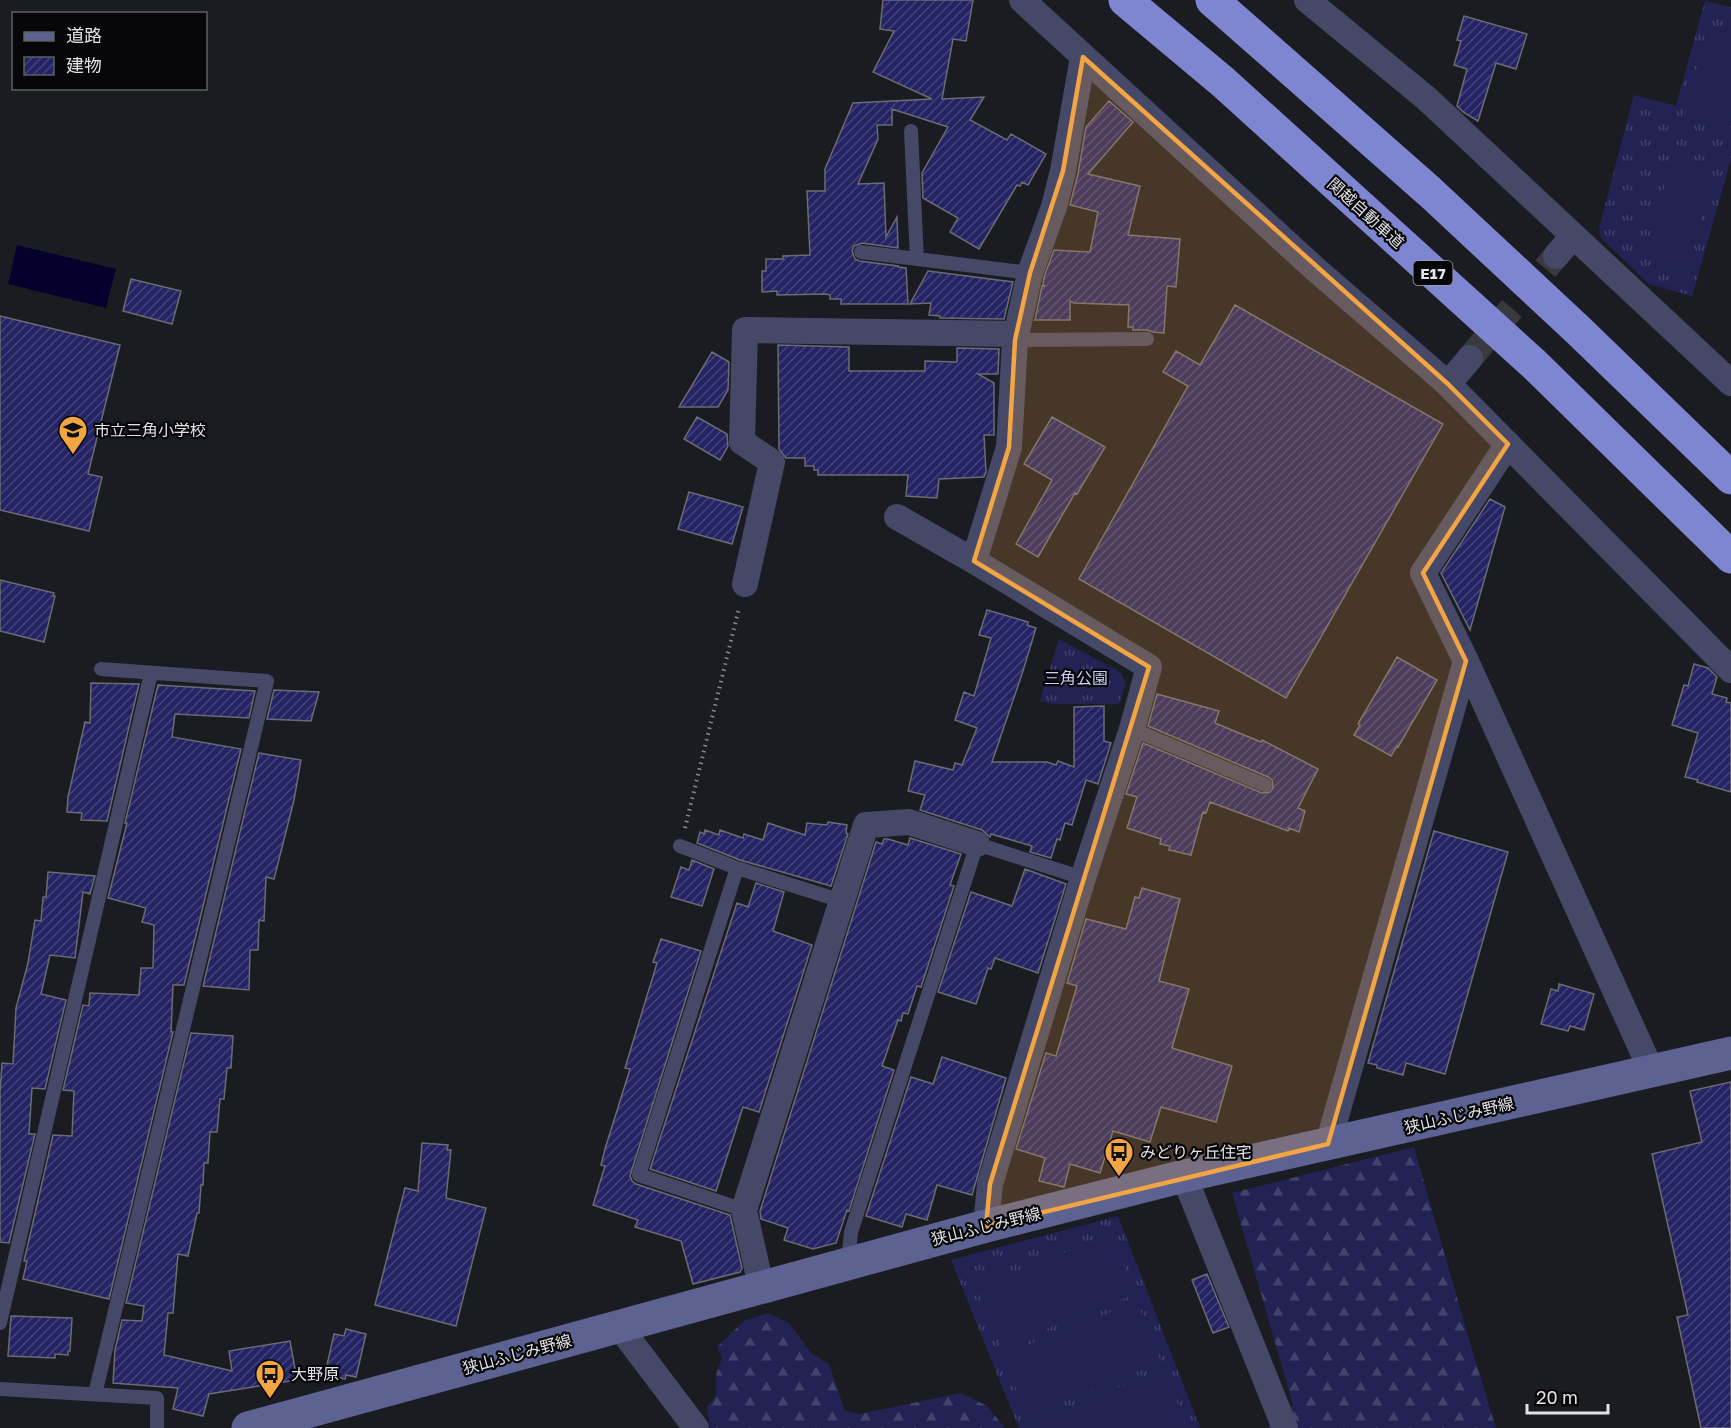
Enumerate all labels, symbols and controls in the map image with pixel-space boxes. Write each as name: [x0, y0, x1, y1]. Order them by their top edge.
legend: [12, 12, 207, 90]
text: 道路: [66, 24, 102, 46]
text: 建物: [66, 54, 102, 76]
street label: 関越自動車道: [1324, 173, 1408, 253]
road number: E17: [1414, 261, 1452, 285]
school or university icon: 市立三角小学校: [57, 414, 89, 456]
place label: 市立三角小学校: [94, 420, 206, 440]
park label: 三角公園: [1044, 668, 1108, 688]
street label: 狭山ふじみ野線: [1402, 1093, 1516, 1137]
bus stop icon: みどりヶ丘住宅: [1103, 1136, 1135, 1178]
place label: みどりヶ丘住宅: [1140, 1142, 1252, 1162]
street label: 狭山ふじみ野線: [929, 1203, 1043, 1249]
street label: 狭山ふじみ野線: [460, 1330, 574, 1378]
bus stop icon: 大野原: [254, 1358, 286, 1400]
place label: 大野原: [291, 1364, 339, 1384]
scale bar: [1527, 1377, 1608, 1415]
text: 20 m: [1536, 1386, 1578, 1408]

